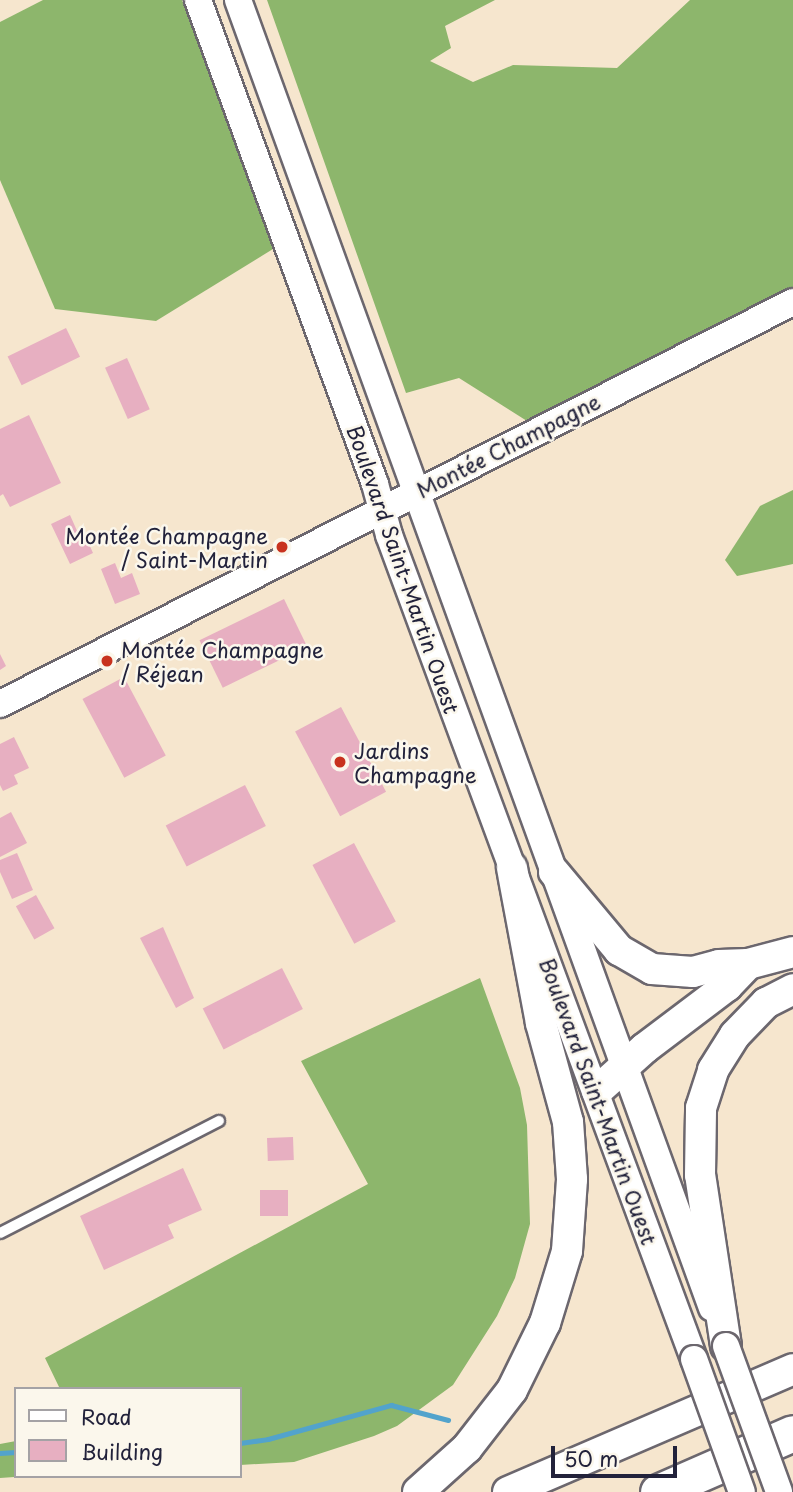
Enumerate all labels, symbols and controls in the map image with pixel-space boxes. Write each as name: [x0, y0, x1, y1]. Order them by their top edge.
street label: Montée Champagne: [411, 387, 605, 503]
street label: Boulevard Saint-Martin Ouest: [343, 421, 465, 717]
place label: Montée Champagne / Saint-Martin: [63, 522, 268, 572]
marker: Montée Champagne / Saint-Martin: [274, 539, 290, 555]
place label: Montée Champagne / Réjean: [121, 636, 326, 686]
marker: Montée Champagne / Réjean: [99, 653, 115, 669]
place label: Jardins Champagne: [354, 737, 477, 787]
marker: Jardins Champagne: [332, 754, 348, 770]
street label: Boulevard Saint-Martin Ouest: [535, 954, 663, 1248]
legend: [14, 1387, 242, 1478]
text: Road: [81, 1400, 132, 1432]
scale bar: [555, 1432, 681, 1476]
text: Building: [81, 1435, 163, 1467]
text: 50 m: [564, 1442, 618, 1474]

